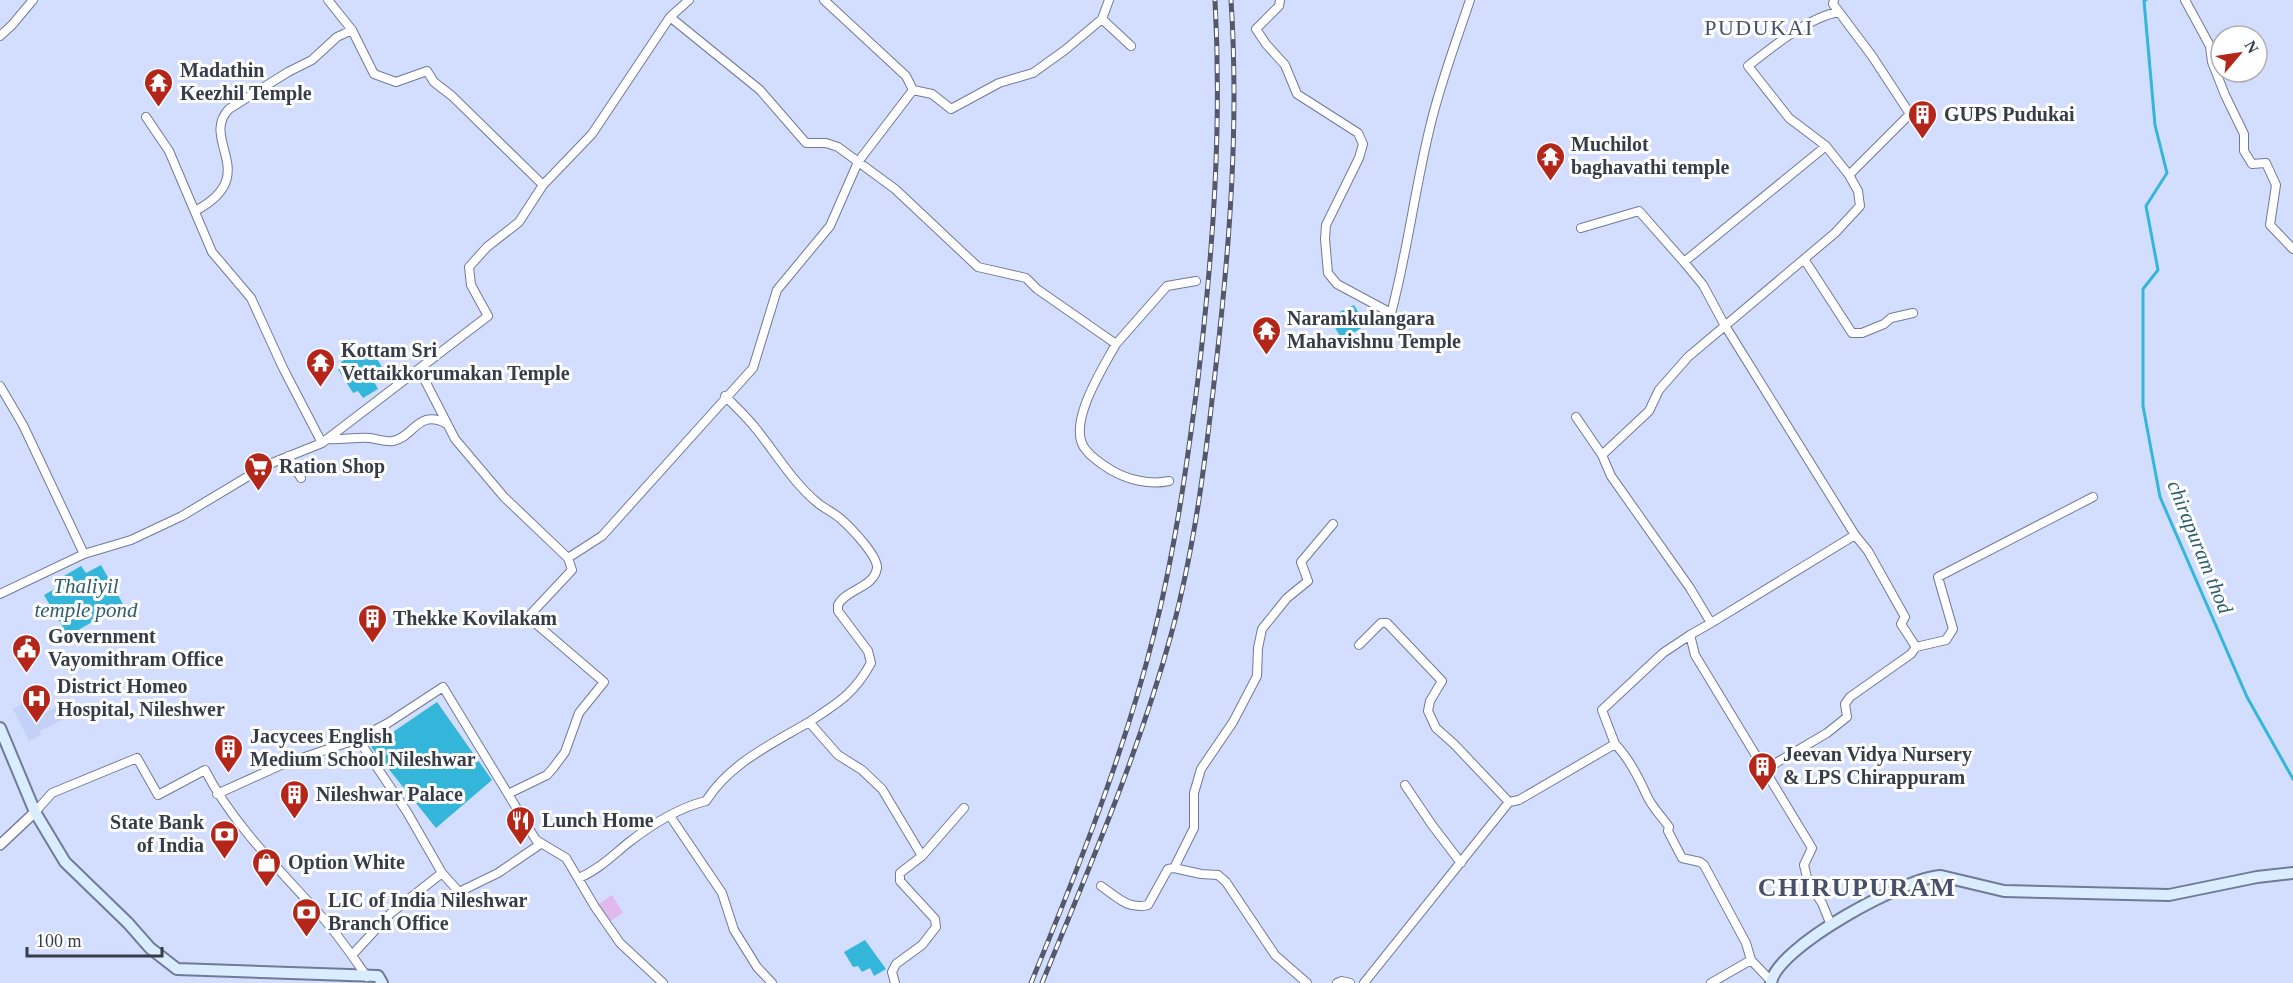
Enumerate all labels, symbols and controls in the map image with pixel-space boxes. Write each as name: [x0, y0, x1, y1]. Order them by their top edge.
district label: PUDUKAI: [1704, 15, 1814, 40]
north arrow: [2209, 24, 2269, 84]
text: N: [2241, 38, 2262, 57]
place label: Madathin Keezhil Temple: [180, 59, 312, 105]
temple icon: Madathin Keezhil Temple: [143, 66, 175, 108]
building icon: GUPS Pudukai: [1907, 98, 1939, 140]
place label: GUPS Pudukai: [1944, 103, 2075, 125]
place label: Muchilot baghavathi temple: [1571, 133, 1729, 179]
temple icon: Muchilot baghavathi temple: [1534, 140, 1566, 182]
place label: Naramkulangara Mahavishnu Temple: [1287, 307, 1461, 353]
temple icon: Naramkulangara Mahavishnu Temple: [1250, 314, 1282, 356]
place label: Kottam Sri Vettaikkorumakan Temple: [341, 339, 570, 385]
temple icon: Kottam Sri Vettaikkorumakan Temple: [304, 346, 336, 388]
supermarket icon: Ration Shop: [242, 450, 274, 492]
place label: Ration Shop: [279, 455, 385, 478]
water label: chirapuram thod: [2162, 477, 2238, 618]
water label: Thaliyil temple pond: [34, 574, 138, 622]
building icon: Thekke Kovilakam: [356, 602, 388, 644]
place label: Thekke Kovilakam: [393, 607, 557, 629]
place label: Government Vayomithram Office: [48, 625, 223, 671]
public building icon: Government Vayomithram Office: [11, 632, 43, 674]
place label: District Homeo Hospital, Nileshwer: [57, 675, 225, 721]
hospital icon: District Homeo Hospital, Nileshwer: [20, 682, 52, 724]
place label: Jacycees English Medium School Nileshwar: [250, 725, 476, 770]
building icon: Jacycees English Medium School Nileshwar: [213, 732, 245, 774]
place label: Jeevan Vidya Nursery & LPS Chirappuram: [1783, 743, 1972, 789]
building icon: Jeevan Vidya Nursery & LPS Chirappuram: [1746, 750, 1778, 792]
building icon: Nileshwar Palace: [279, 778, 311, 820]
place label: Nileshwar Palace: [316, 783, 463, 805]
restaurant icon: Lunch Home: [505, 804, 537, 846]
place label: Lunch Home: [542, 809, 654, 831]
place label: State Bank of India: [110, 811, 205, 856]
bank icon: State Bank of India: [209, 818, 241, 860]
shop icon: Option White: [251, 846, 283, 888]
place label: Option White: [288, 851, 405, 874]
district label: CHIRUPURAM: [1758, 873, 1956, 902]
place label: LIC of India Nileshwar Branch Office: [328, 889, 528, 934]
bank icon: LIC of India Nileshwar Branch Office: [291, 896, 323, 938]
scale bar: [27, 920, 162, 958]
text: 100 m: [36, 931, 82, 951]

